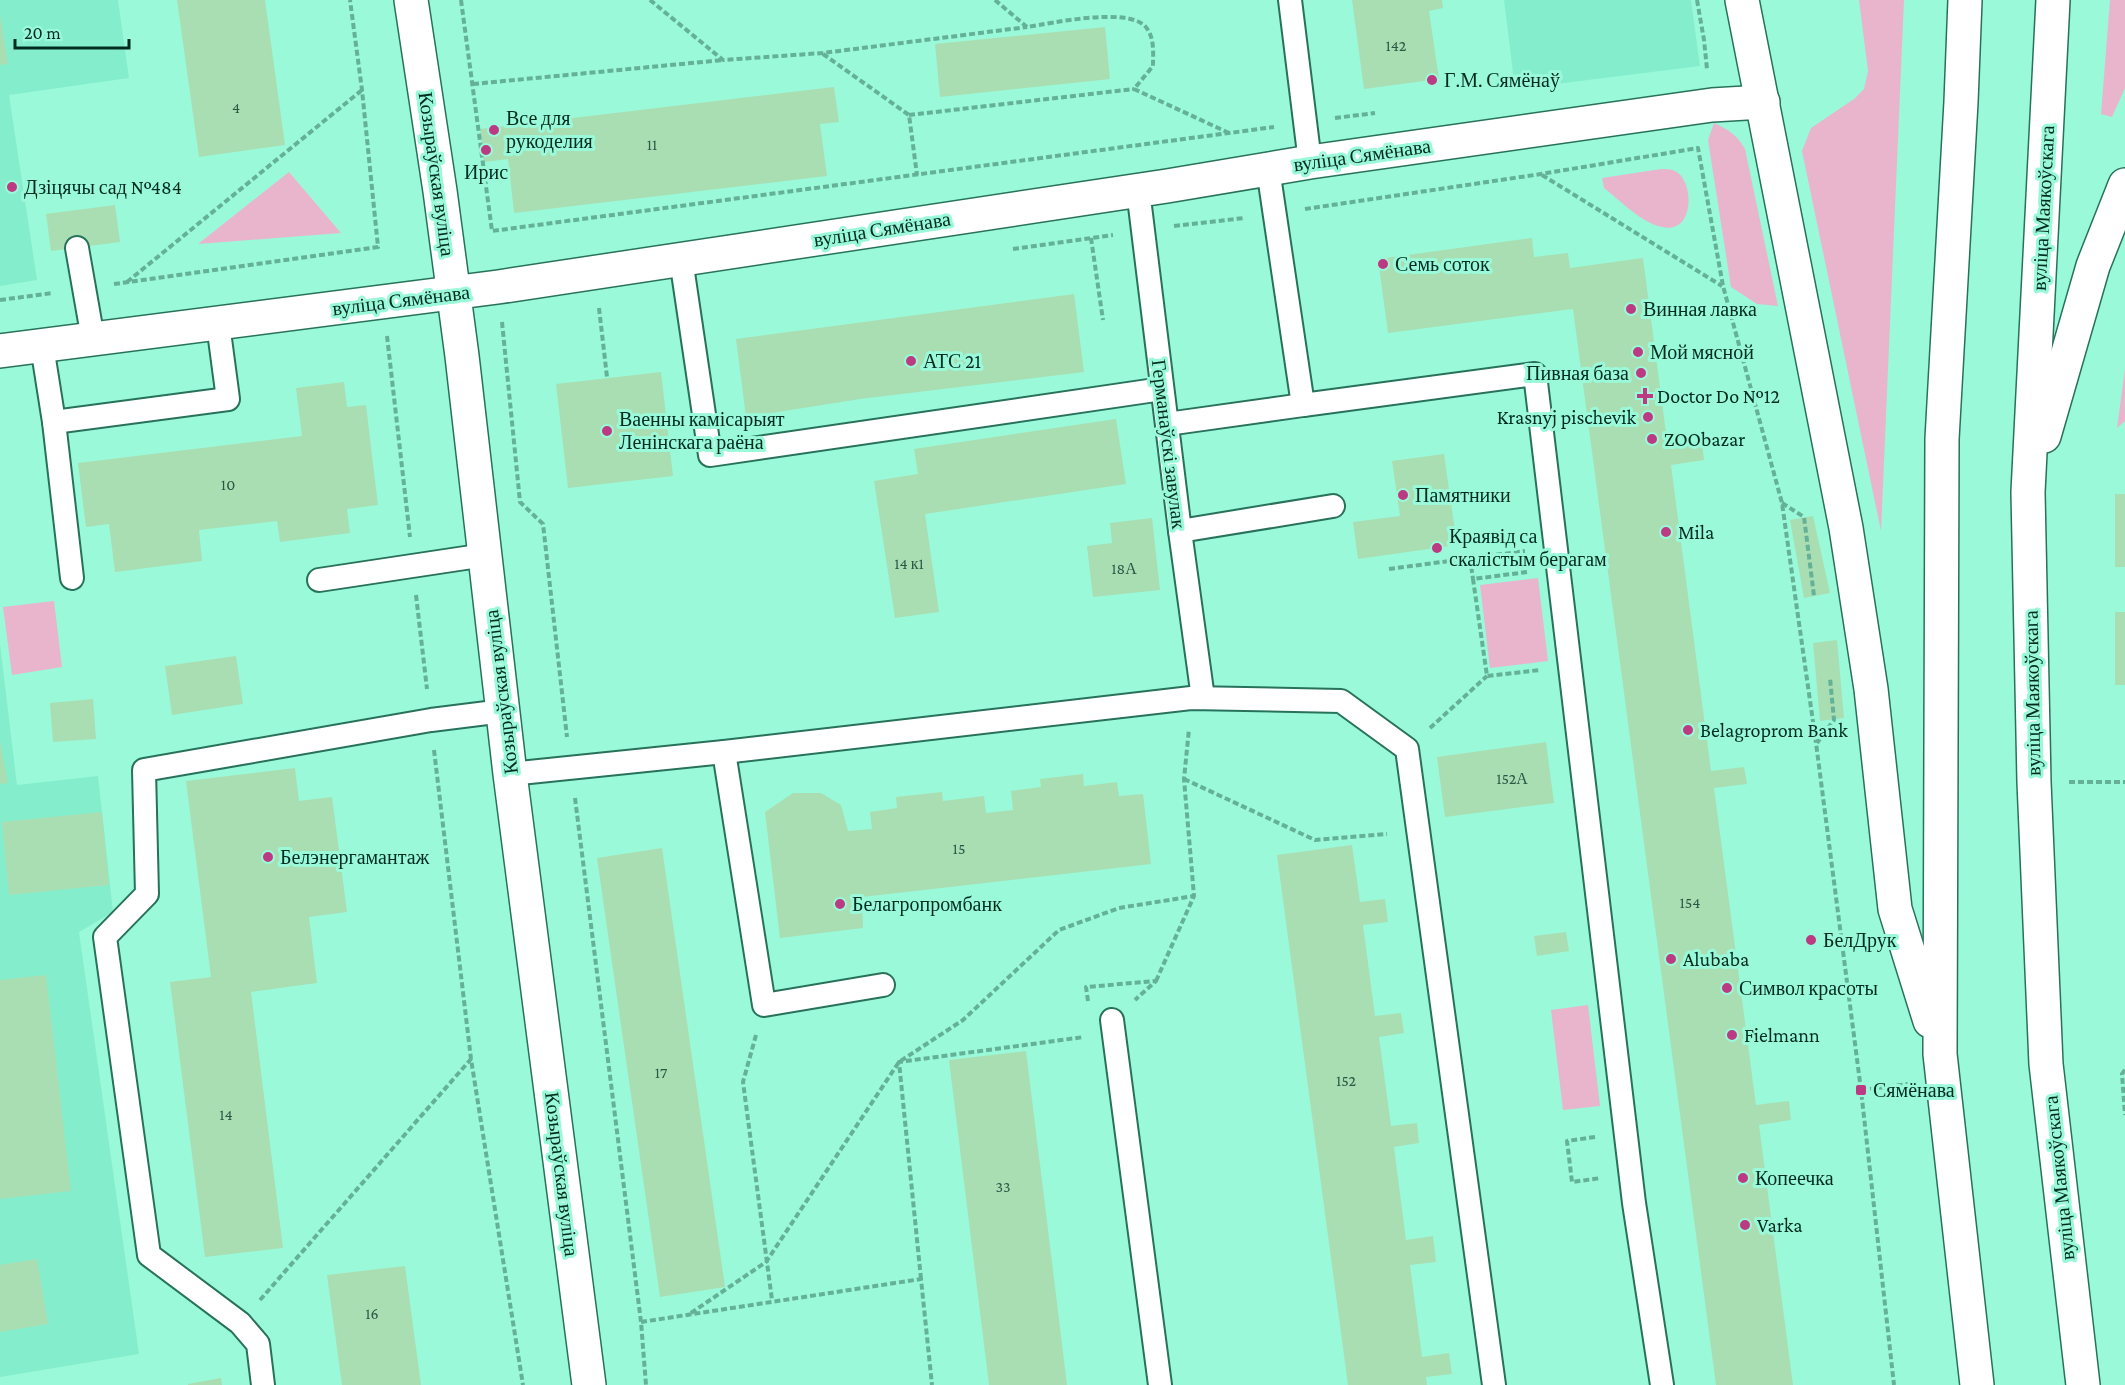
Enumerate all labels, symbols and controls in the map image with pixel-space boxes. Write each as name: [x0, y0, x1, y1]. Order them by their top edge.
scale bar: [15, 12, 129, 50]
text: 20 m: [24, 23, 61, 43]
house number: 142: [1386, 37, 1407, 54]
place label: Г.М. Сямёнаў: [1444, 69, 1560, 92]
marker: Г.М. Сямёнаў: [1425, 73, 1439, 87]
street label: Козыраўская вуліца: [414, 90, 459, 258]
house number: 4: [232, 99, 240, 116]
place label: Все для рукоделия: [506, 107, 593, 153]
marker: Все для рукоделия: [487, 123, 501, 137]
street label: вуліца Маякоўскага: [2028, 125, 2059, 291]
street label: вуліца Сямёнава: [1292, 134, 1432, 177]
house number: 11: [647, 136, 657, 153]
marker: Ирис: [479, 143, 493, 157]
place label: Ирис: [464, 161, 508, 184]
place label: Дзіцячы сад №484: [24, 176, 182, 199]
marker: Дзіцячы сад №484: [5, 180, 19, 194]
street label: вуліца Сямёнава: [812, 207, 952, 252]
place label: Семь соток: [1395, 253, 1490, 275]
marker: Семь соток: [1376, 257, 1390, 271]
street label: вуліца Сямёнава: [331, 281, 471, 320]
place label: Винная лавка: [1643, 298, 1757, 320]
marker: Винная лавка: [1624, 302, 1638, 316]
place label: Мой мясной: [1650, 341, 1754, 363]
marker: Мой мясной: [1631, 345, 1645, 359]
place label: АТС 21: [923, 350, 981, 372]
marker: АТС 21: [904, 354, 918, 368]
street label: Германаўскі завулак: [1147, 358, 1190, 530]
place label: Пивная база: [1526, 362, 1629, 384]
marker: Пивная база: [1634, 366, 1648, 380]
place label: Doctor Do №12: [1657, 385, 1780, 407]
marker: Doctor Do №12: [1638, 389, 1652, 403]
place label: Krasnyj pischevik: [1497, 406, 1636, 429]
place label: Ваенны камісарыят Ленінскага раёна: [619, 408, 785, 454]
marker: Krasnyj pischevik: [1641, 410, 1655, 424]
marker: Ваенны камісарыят Ленінскага раёна: [600, 424, 614, 438]
place label: ZOObazar: [1664, 428, 1745, 450]
marker: ZOObazar: [1645, 432, 1659, 446]
house number: 10: [221, 476, 235, 493]
place label: Памятники: [1415, 484, 1511, 506]
marker: Памятники: [1396, 488, 1410, 502]
place label: Mila: [1678, 521, 1714, 543]
place label: Краявід са скалістым берагам: [1449, 525, 1607, 571]
marker: Mila: [1659, 525, 1673, 539]
marker: Краявід са скалістым берагам: [1430, 541, 1444, 555]
house number: 14 к1: [894, 555, 924, 572]
house number: 18А: [1111, 560, 1137, 577]
street label: Козыраўская вуліца: [480, 608, 523, 776]
street label: вуліца Маякоўскага: [2020, 610, 2045, 776]
place label: Belagroprom Bank: [1700, 719, 1848, 742]
marker: Belagroprom Bank: [1681, 723, 1695, 737]
house number: 152А: [1496, 770, 1528, 787]
house number: 15: [953, 840, 965, 857]
place label: Белэнергамантаж: [280, 846, 430, 869]
marker: Белэнергамантаж: [261, 850, 275, 864]
place label: Белагропромбанк: [852, 893, 1002, 916]
house number: 154: [1679, 894, 1701, 911]
marker: Белагропромбанк: [833, 897, 847, 911]
place label: БелДрук: [1823, 929, 1897, 952]
marker: БелДрук: [1804, 933, 1818, 947]
place label: Alubaba: [1683, 948, 1749, 970]
marker: Alubaba: [1664, 952, 1678, 966]
place label: Символ красоты: [1739, 977, 1878, 1000]
marker: Символ красоты: [1720, 981, 1734, 995]
place label: Fielmann: [1744, 1024, 1820, 1046]
marker: Fielmann: [1725, 1028, 1739, 1042]
house number: 17: [655, 1064, 668, 1081]
house number: 152: [1336, 1072, 1356, 1089]
place label: Сямёнава: [1873, 1079, 1955, 1101]
marker: Сямёнава: [1854, 1083, 1868, 1097]
street label: Козыраўская вуліца: [540, 1090, 583, 1258]
street label: вуліца Маякоўскага: [2039, 1094, 2080, 1261]
house number: 14: [219, 1106, 233, 1123]
place label: Копеечка: [1755, 1167, 1834, 1189]
marker: Копеечка: [1736, 1171, 1750, 1185]
house number: 33: [995, 1178, 1011, 1195]
place label: Varka: [1757, 1214, 1802, 1236]
marker: Varka: [1738, 1218, 1752, 1232]
house number: 16: [365, 1305, 379, 1322]

